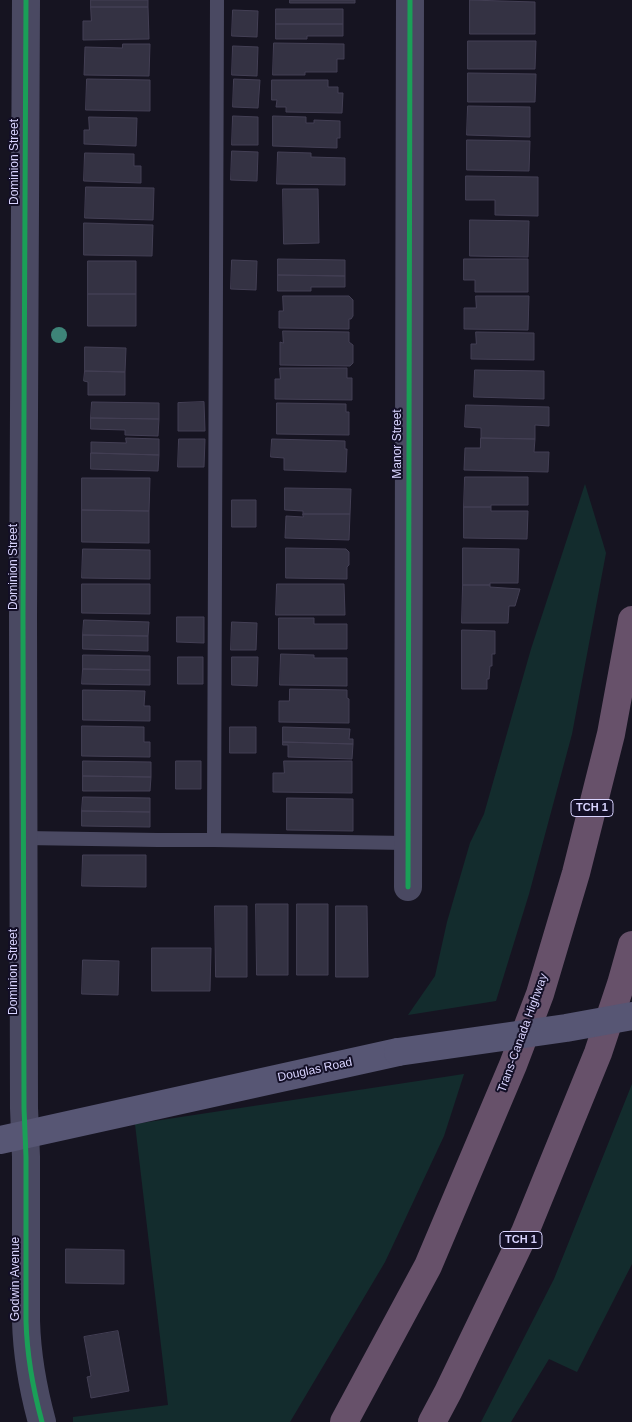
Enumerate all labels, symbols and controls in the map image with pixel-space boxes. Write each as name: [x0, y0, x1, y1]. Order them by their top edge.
street label: Dominion Street: [8, 119, 22, 205]
street label: Manor Street: [391, 409, 405, 479]
street label: Dominion Street: [7, 524, 21, 610]
road number: TCH 1: [571, 800, 613, 816]
street label: Dominion Street: [7, 929, 21, 1015]
street label: Trans-Canada Highway: [495, 972, 551, 1094]
street label: Douglas Road: [276, 1055, 354, 1085]
road number: TCH 1: [500, 1232, 542, 1248]
street label: Godwin Avenue: [9, 1237, 23, 1321]

